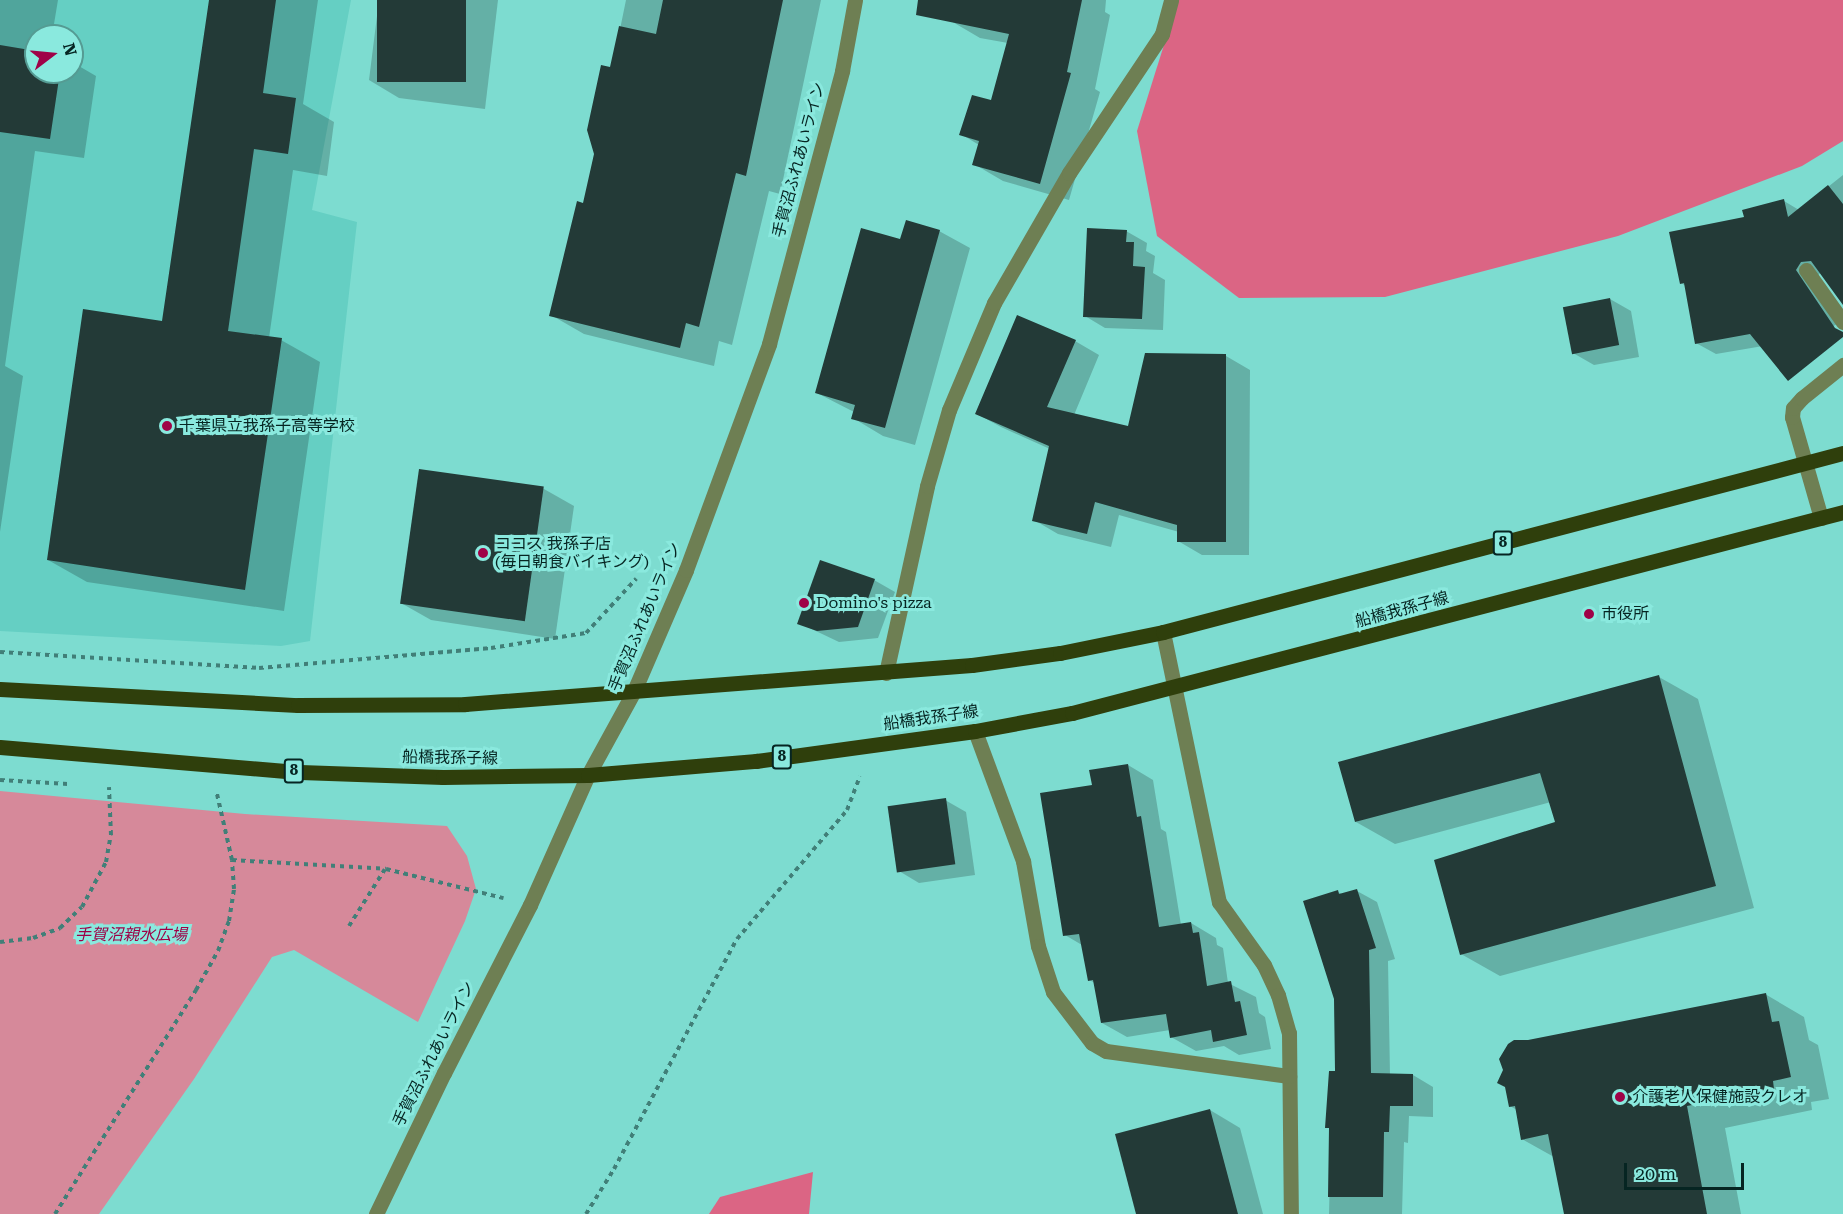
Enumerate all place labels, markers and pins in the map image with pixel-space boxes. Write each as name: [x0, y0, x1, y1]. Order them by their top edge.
place label: 千葉県立我孫子高等学校: [179, 416, 355, 436]
marker: 千葉県立我孫子高等学校: [160, 419, 174, 433]
place label: ココス 我孫子店 (毎日朝食バイキング): [495, 534, 649, 572]
marker: ココス 我孫子店 (毎日朝食バイキング): [476, 546, 490, 560]
place label: Domino's pizza: [816, 593, 932, 613]
marker: Domino's pizza: [797, 596, 811, 610]
place label: 市役所: [1601, 604, 1649, 624]
marker: 市役所: [1582, 607, 1596, 621]
place label: 介護老人保健施設クレオ: [1632, 1087, 1808, 1107]
marker: 介護老人保健施設クレオ: [1613, 1090, 1627, 1104]

